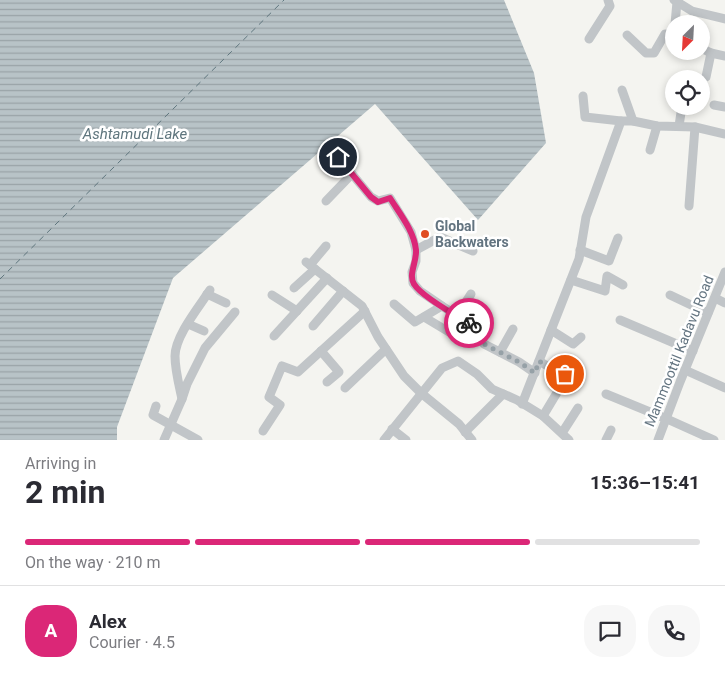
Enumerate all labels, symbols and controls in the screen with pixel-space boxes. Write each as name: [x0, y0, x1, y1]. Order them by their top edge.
north arrow: [665, 15, 710, 60]
map controls: [665, 15, 710, 115]
button: locate: [665, 70, 710, 115]
water label: Ashtamudi Lake: [82, 125, 188, 143]
pin: [317, 136, 359, 178]
icon: home: [324, 143, 352, 171]
place label: Global Backwaters: [435, 218, 509, 250]
marker: Global Backwaters: [419, 228, 431, 240]
street label: Mammoottil Kadavu Road: [641, 273, 717, 429]
courier: [444, 298, 494, 348]
icon: bike: [455, 309, 483, 337]
pin: [544, 353, 586, 395]
icon: bag: [551, 360, 579, 388]
text: Arriving in: [25, 454, 96, 473]
text: 15:36–15:41: [590, 471, 700, 494]
text: 2 min: [25, 473, 105, 511]
text: On the way · 210 m: [25, 553, 161, 572]
button: chat: [584, 605, 636, 657]
button: phone: [648, 605, 700, 657]
text: Alex: [89, 610, 127, 633]
text: A: [45, 619, 57, 642]
text: Courier · 4.5: [89, 633, 175, 652]

